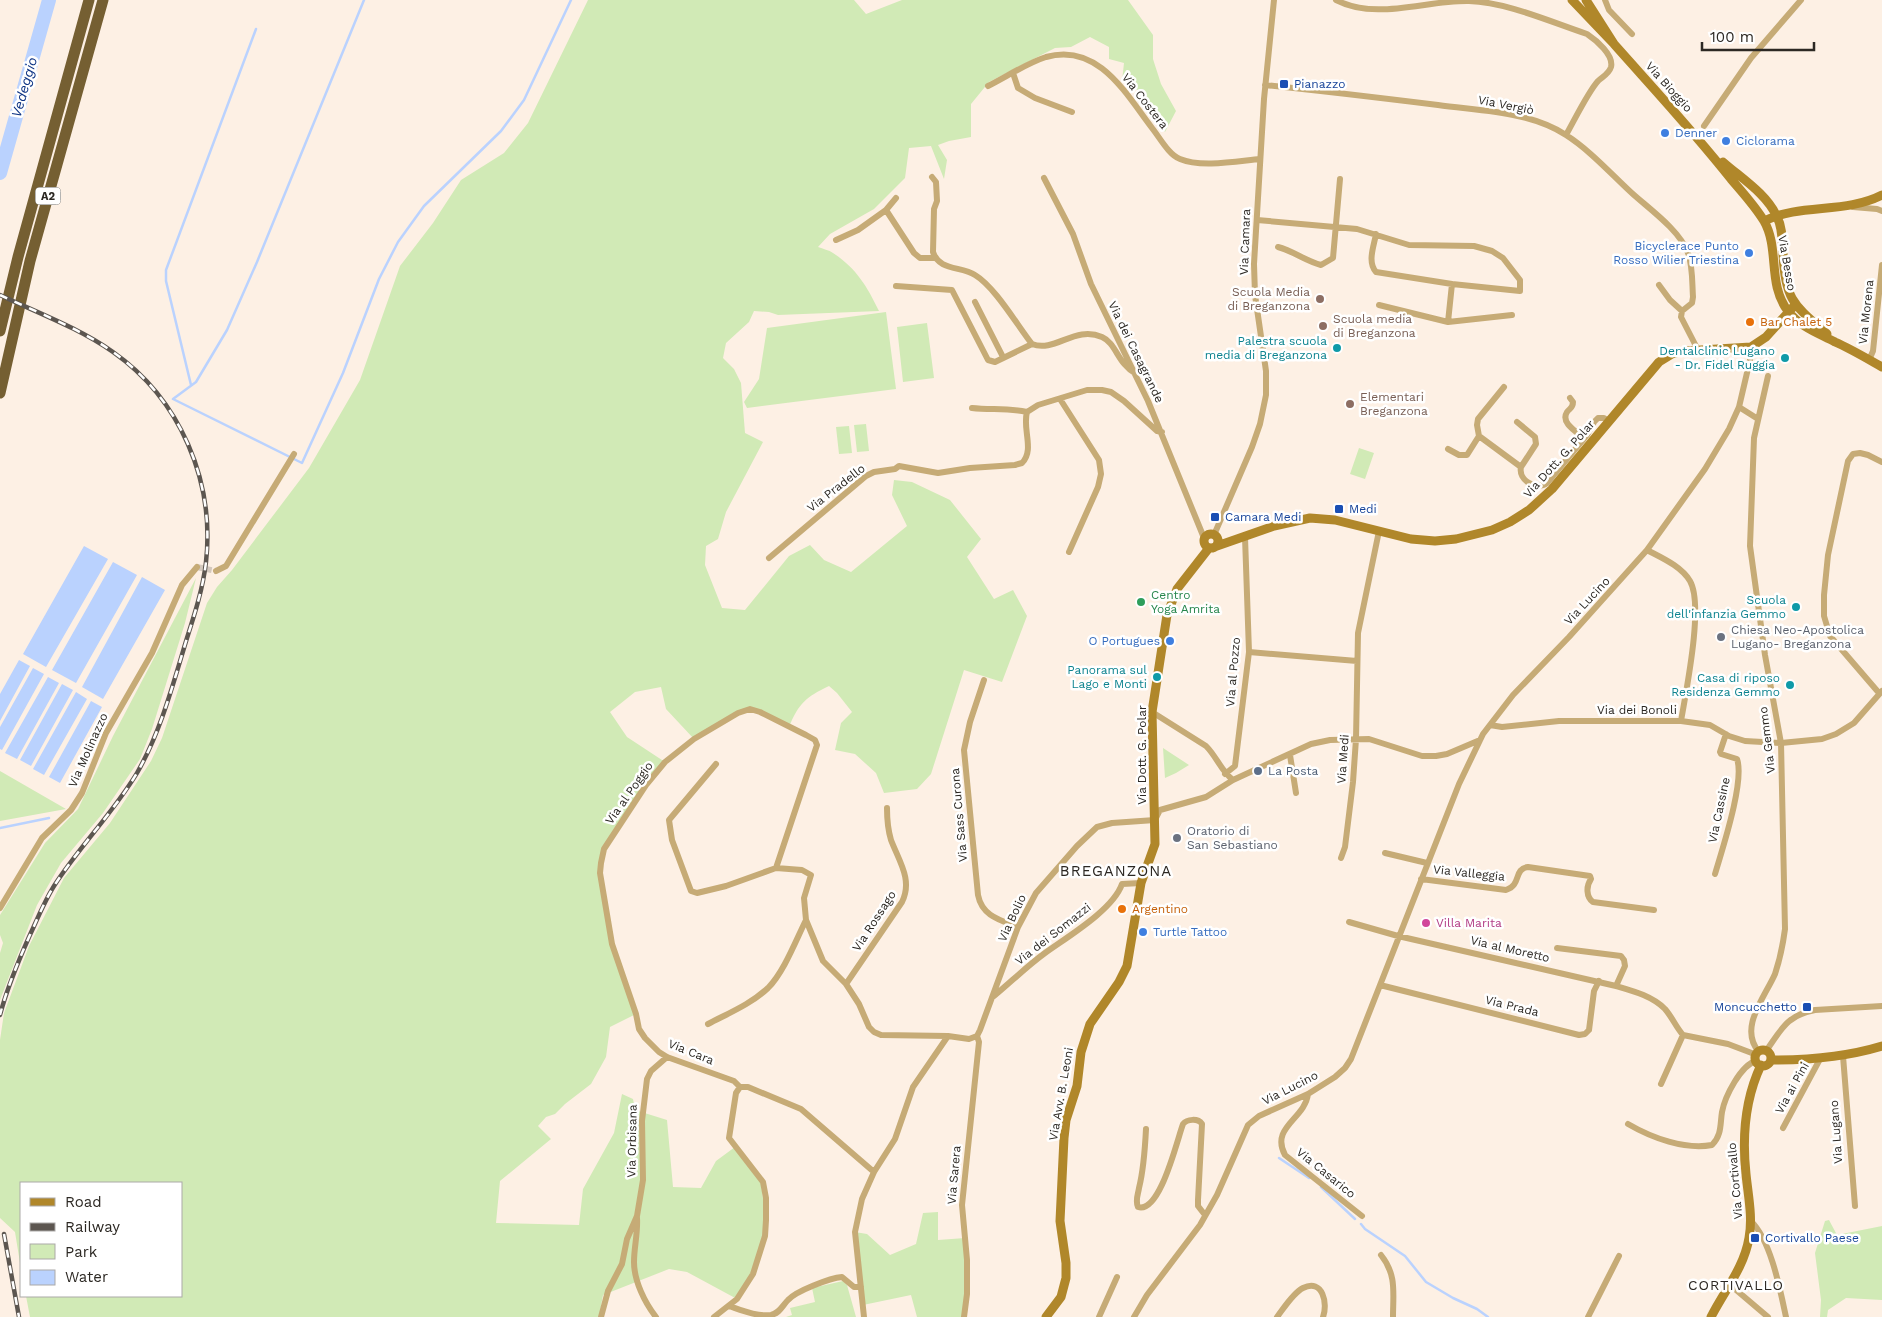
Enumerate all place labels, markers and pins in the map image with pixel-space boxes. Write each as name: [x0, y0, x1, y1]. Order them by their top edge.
place label: Pianazzo: [1294, 77, 1345, 91]
marker: Pianazzo: [1278, 78, 1290, 90]
place label: Denner: [1675, 126, 1717, 140]
marker: Denner: [1659, 127, 1671, 139]
place label: Ciclorama: [1736, 134, 1795, 148]
marker: Ciclorama: [1720, 135, 1732, 147]
place label: Bicyclerace Punto Rosso Wilier Triestina: [1613, 239, 1739, 267]
marker: Bicyclerace Punto Rosso Wilier Triestina: [1743, 247, 1755, 259]
place label: Scuola Media di Breganzona: [1227, 285, 1310, 313]
marker: Scuola Media di Breganzona: [1314, 293, 1326, 305]
place label: Scuola media di Breganzona: [1333, 312, 1416, 340]
place label: Bar Chalet 5: [1760, 315, 1832, 329]
marker: Bar Chalet 5: [1744, 316, 1756, 328]
marker: Scuola media di Breganzona: [1317, 320, 1329, 332]
place label: Palestra scuola media di Breganzona: [1205, 334, 1327, 362]
marker: Palestra scuola media di Breganzona: [1331, 342, 1343, 354]
place label: Dentalclinic Lugano - Dr. Fidel Ruggia: [1659, 344, 1775, 372]
marker: Dentalclinic Lugano - Dr. Fidel Ruggia: [1779, 352, 1791, 364]
place label: Elementari Breganzona: [1360, 390, 1428, 418]
marker: Elementari Breganzona: [1344, 398, 1356, 410]
place label: Medi: [1349, 502, 1377, 516]
marker: Medi: [1333, 503, 1345, 515]
place label: Camara Medi: [1225, 510, 1301, 524]
marker: Camara Medi: [1209, 511, 1221, 523]
place label: Centro Yoga Amrita: [1151, 588, 1220, 616]
place label: Scuola dell'infanzia Gemmo: [1667, 593, 1786, 621]
marker: Centro Yoga Amrita: [1135, 596, 1147, 608]
marker: Scuola dell'infanzia Gemmo: [1790, 601, 1802, 613]
place label: Chiesa Neo-Apostolica Lugano- Breganzona: [1731, 623, 1864, 651]
marker: Chiesa Neo-Apostolica Lugano- Breganzona: [1715, 631, 1727, 643]
place label: O Portugues: [1089, 634, 1160, 648]
marker: O Portugues: [1164, 635, 1176, 647]
place label: Panorama sul Lago e Monti: [1067, 663, 1147, 691]
marker: Panorama sul Lago e Monti: [1151, 671, 1163, 683]
place label: Casa di riposo Residenza Gemmo: [1671, 671, 1780, 699]
marker: Casa di riposo Residenza Gemmo: [1784, 679, 1796, 691]
place label: La Posta: [1268, 764, 1319, 778]
marker: La Posta: [1252, 765, 1264, 777]
place label: Oratorio di San Sebastiano: [1187, 824, 1278, 852]
marker: Oratorio di San Sebastiano: [1171, 832, 1183, 844]
place label: Argentino: [1132, 902, 1188, 916]
marker: Argentino: [1116, 903, 1128, 915]
place label: Villa Marita: [1436, 916, 1502, 930]
marker: Villa Marita: [1420, 917, 1432, 929]
place label: Turtle Tattoo: [1153, 925, 1227, 939]
marker: Turtle Tattoo: [1137, 926, 1149, 938]
place label: Moncucchetto: [1714, 1000, 1797, 1014]
marker: Moncucchetto: [1801, 1001, 1813, 1013]
place label: Cortivallo Paese: [1765, 1231, 1859, 1245]
marker: Cortivallo Paese: [1749, 1232, 1761, 1244]

